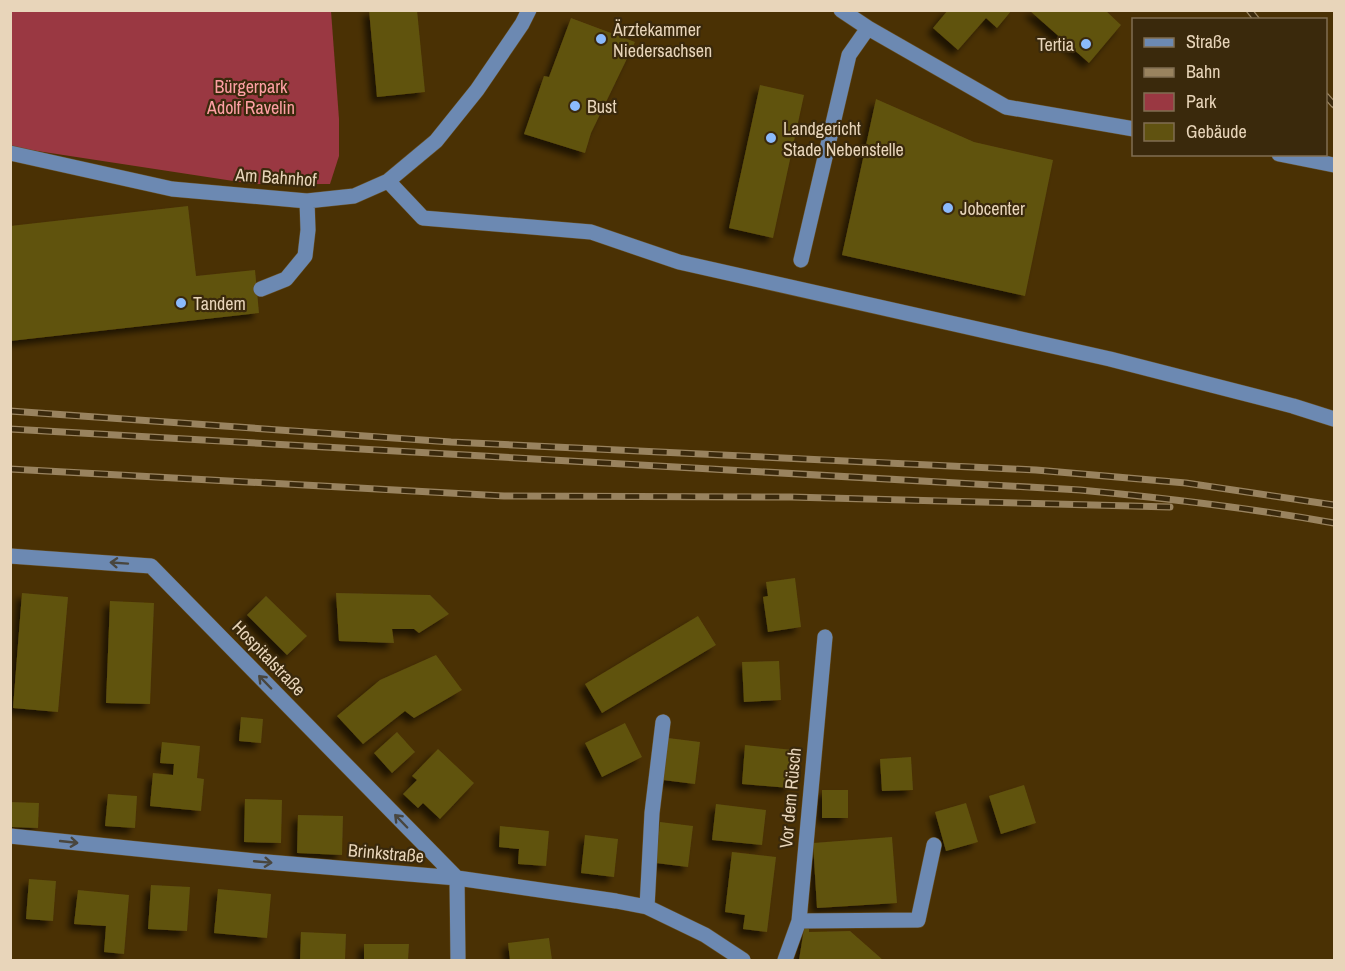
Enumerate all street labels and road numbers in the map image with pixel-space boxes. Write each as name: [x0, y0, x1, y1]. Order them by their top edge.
street label: Am Bahnhof: [234, 162, 318, 192]
street label: Hospitalstraße: [227, 615, 311, 701]
street label: Vor dem Rüsch: [773, 747, 807, 849]
street label: Brinkstraße: [347, 837, 425, 869]

